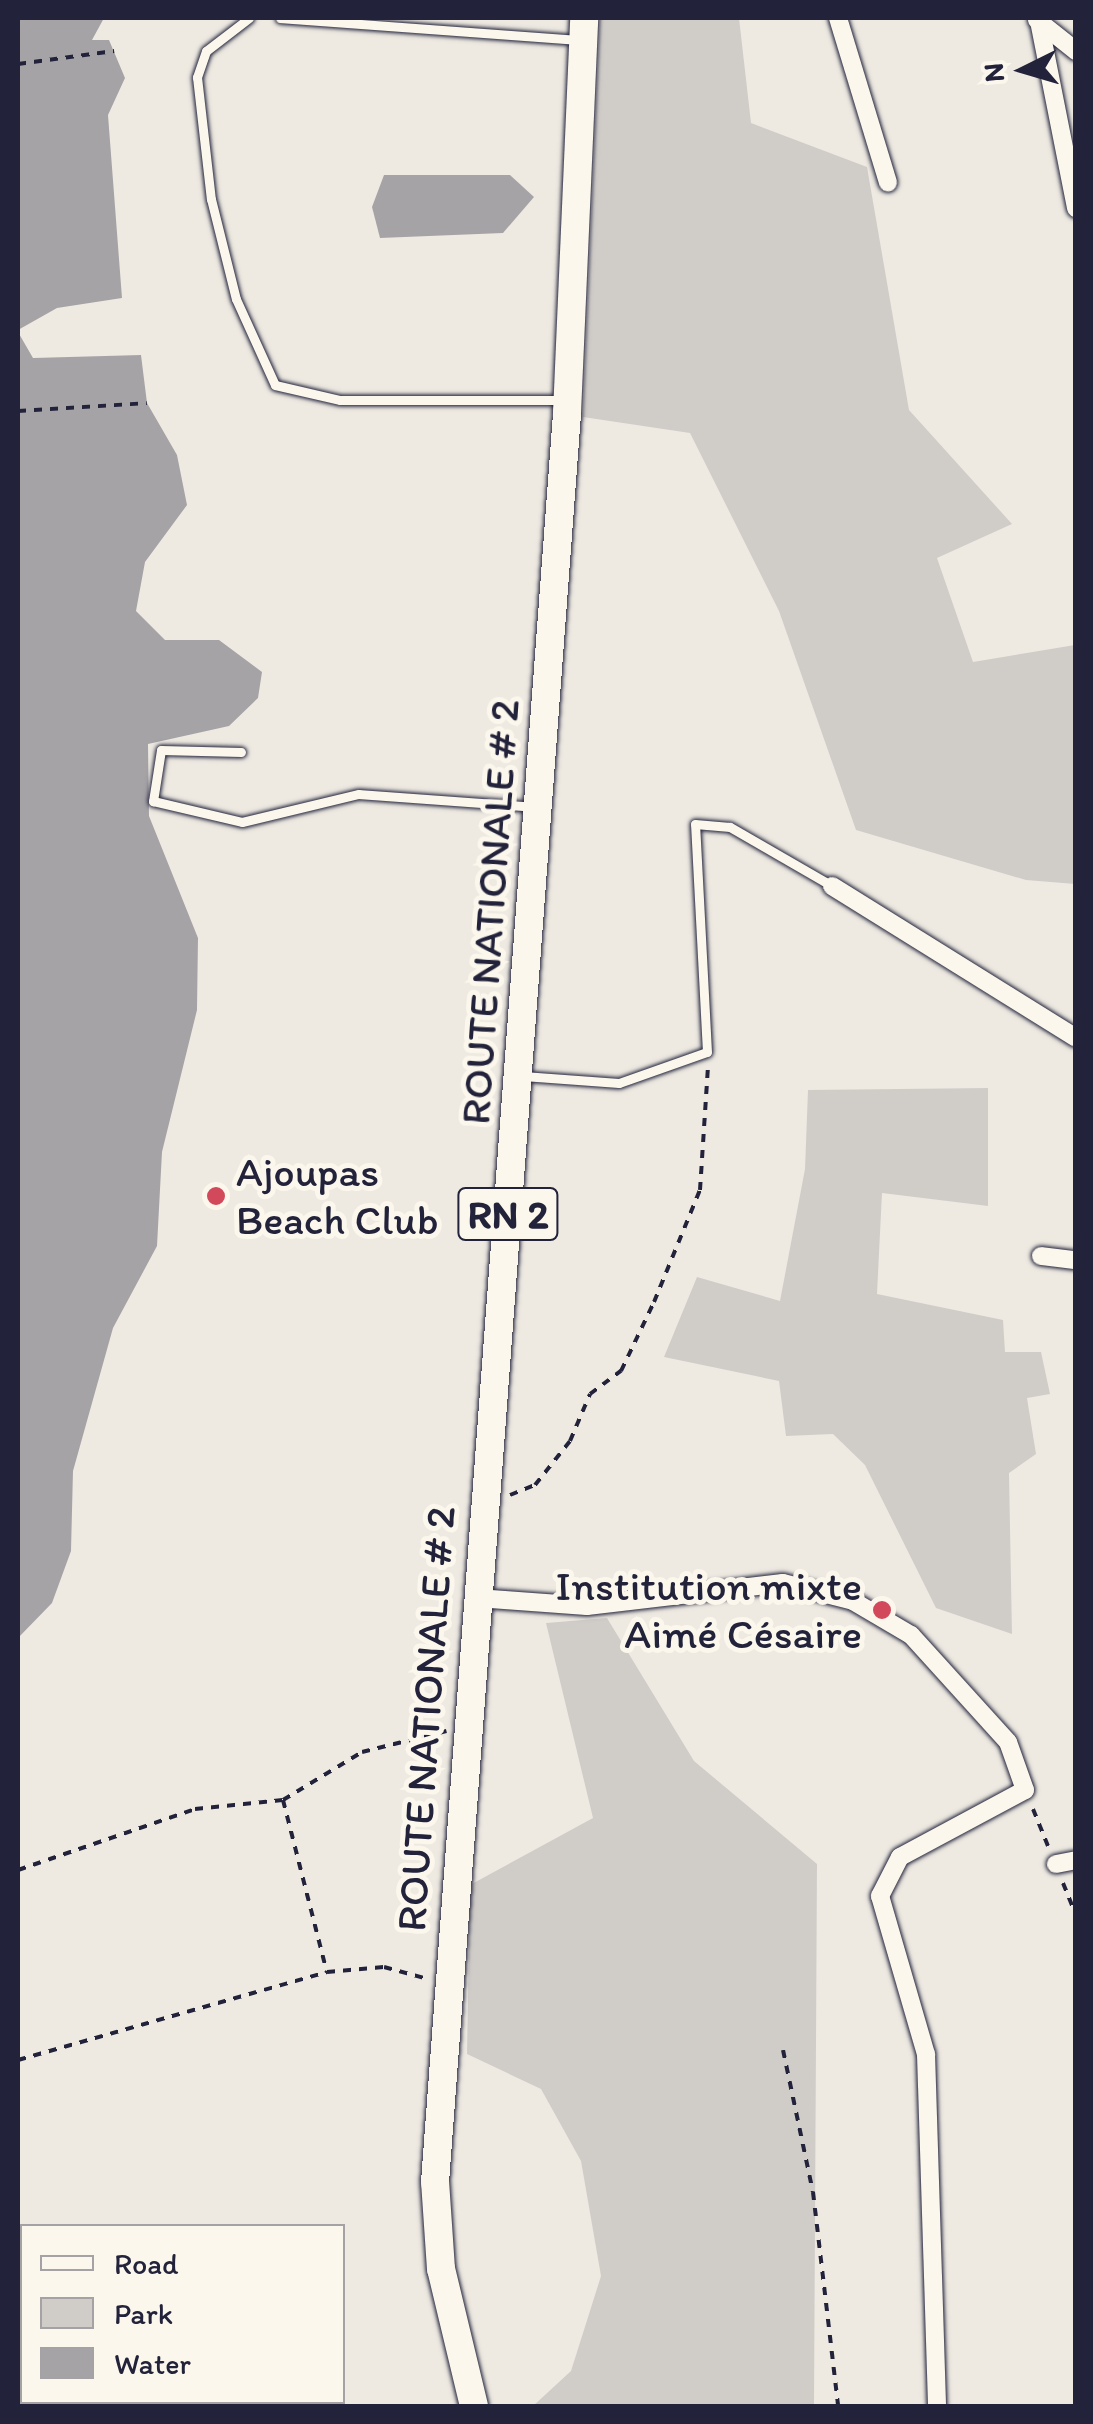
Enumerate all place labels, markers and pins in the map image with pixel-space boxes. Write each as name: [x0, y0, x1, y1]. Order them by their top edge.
place label: Ajoupas Beach Club: [236, 1147, 438, 1246]
marker: Ajoupas Beach Club: [205, 1185, 227, 1207]
place label: Institution mixte Aimé Césaire: [556, 1561, 862, 1660]
marker: Institution mixte Aimé Césaire: [871, 1599, 893, 1621]

